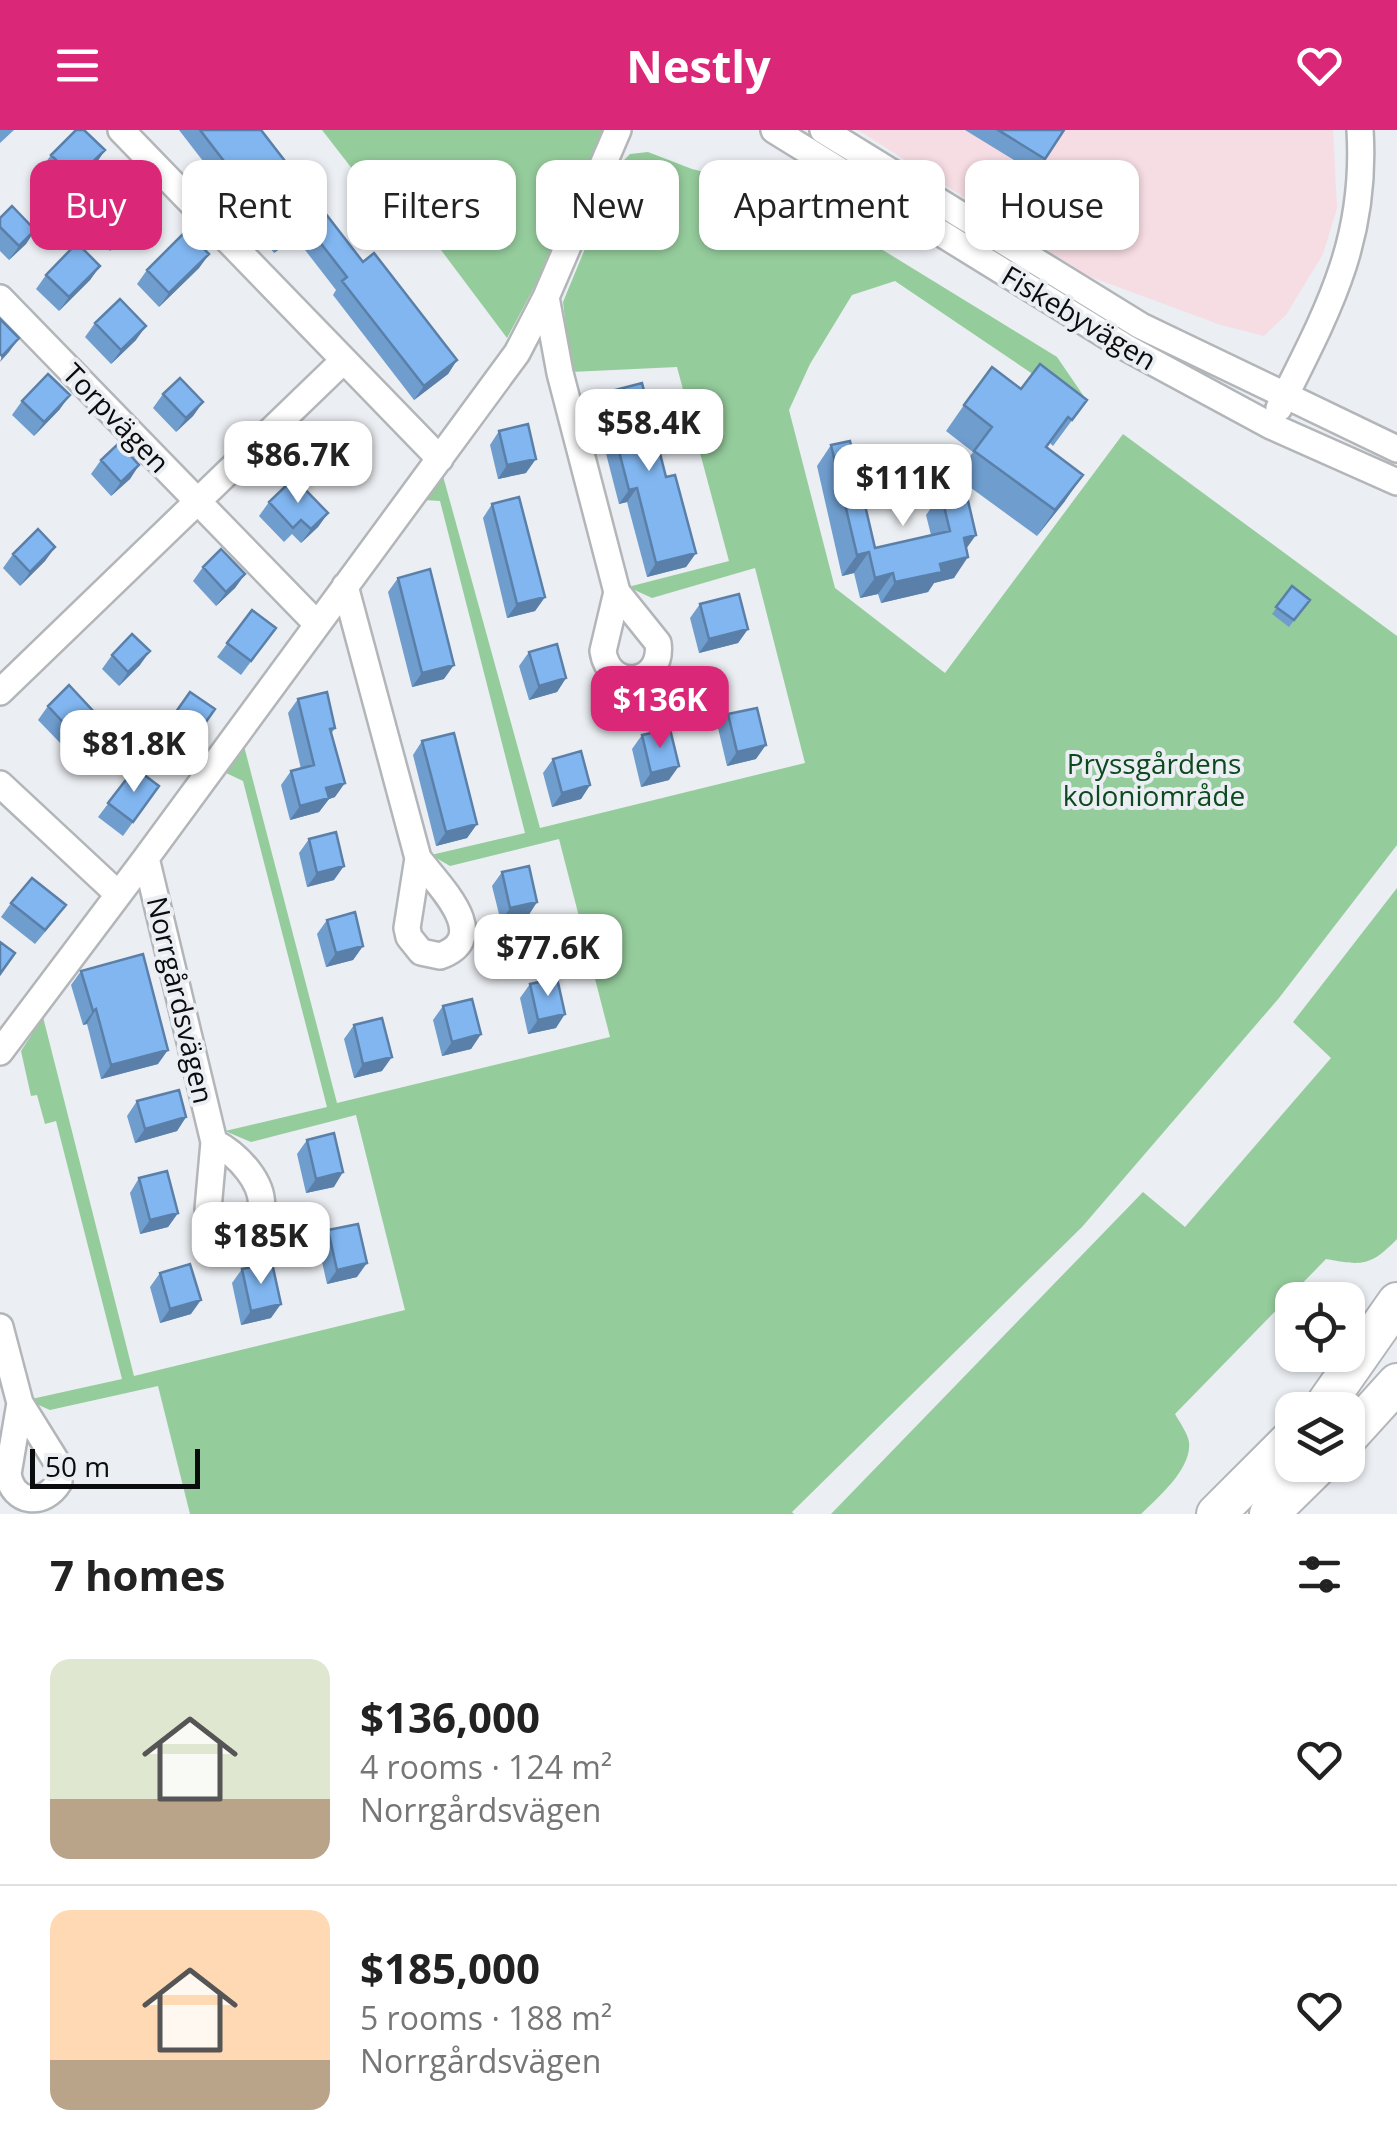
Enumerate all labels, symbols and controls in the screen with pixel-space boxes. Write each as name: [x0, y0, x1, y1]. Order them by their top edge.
text: Nestly: [626, 35, 771, 96]
icon: menu: [50, 38, 105, 93]
icon: heart: [1292, 38, 1347, 93]
chip: Buy: [30, 160, 162, 250]
chip: Rent: [182, 160, 327, 250]
chip: Filters: [347, 160, 516, 250]
chip: New: [536, 160, 679, 250]
chip: Apartment: [699, 160, 945, 250]
chip: House: [965, 160, 1139, 250]
street label: Fiskebyvägen: [995, 256, 1164, 378]
street label: Torpvägen: [55, 354, 178, 480]
pin: $58.4K: [568, 389, 730, 474]
text: $58.4K: [597, 400, 701, 443]
pin: $86.7K: [217, 421, 379, 506]
text: $86.7K: [246, 432, 350, 475]
pin: $111K: [833, 444, 973, 529]
text: $111K: [856, 455, 950, 498]
pin: $136K: [590, 666, 730, 751]
text: $136K: [613, 677, 707, 720]
pin: $81.8K: [53, 710, 215, 795]
text: $81.8K: [82, 721, 186, 764]
park label: Pryssgårdens koloniområde: [1063, 744, 1245, 814]
street label: Norrgårdsvägen: [139, 893, 223, 1107]
pin: $77.6K: [467, 914, 629, 999]
text: $77.6K: [496, 925, 600, 968]
pin: $185K: [191, 1202, 331, 1287]
text: $185K: [214, 1213, 308, 1256]
map controls: [1275, 1282, 1365, 1482]
button: locate: [1275, 1282, 1365, 1372]
button: layers: [1275, 1392, 1365, 1482]
scale bar: [30, 1444, 200, 1488]
text: 50 m: [45, 1447, 110, 1485]
text: 7 homes: [50, 1546, 225, 1603]
icon: filters: [1292, 1547, 1347, 1602]
text: $136,000: [360, 1688, 540, 1745]
icon: home: [130, 1699, 250, 1819]
icon: heart: [1292, 1732, 1347, 1787]
text: 4 rooms · 124 m²: [360, 1745, 612, 1788]
text: Norrgårdsvägen: [360, 1788, 601, 1831]
text: $185,000: [360, 1939, 540, 1996]
icon: home: [130, 1950, 250, 2070]
icon: heart: [1292, 1983, 1347, 2038]
text: 5 rooms · 188 m²: [360, 1996, 612, 2039]
text: Norrgårdsvägen: [360, 2039, 601, 2082]

